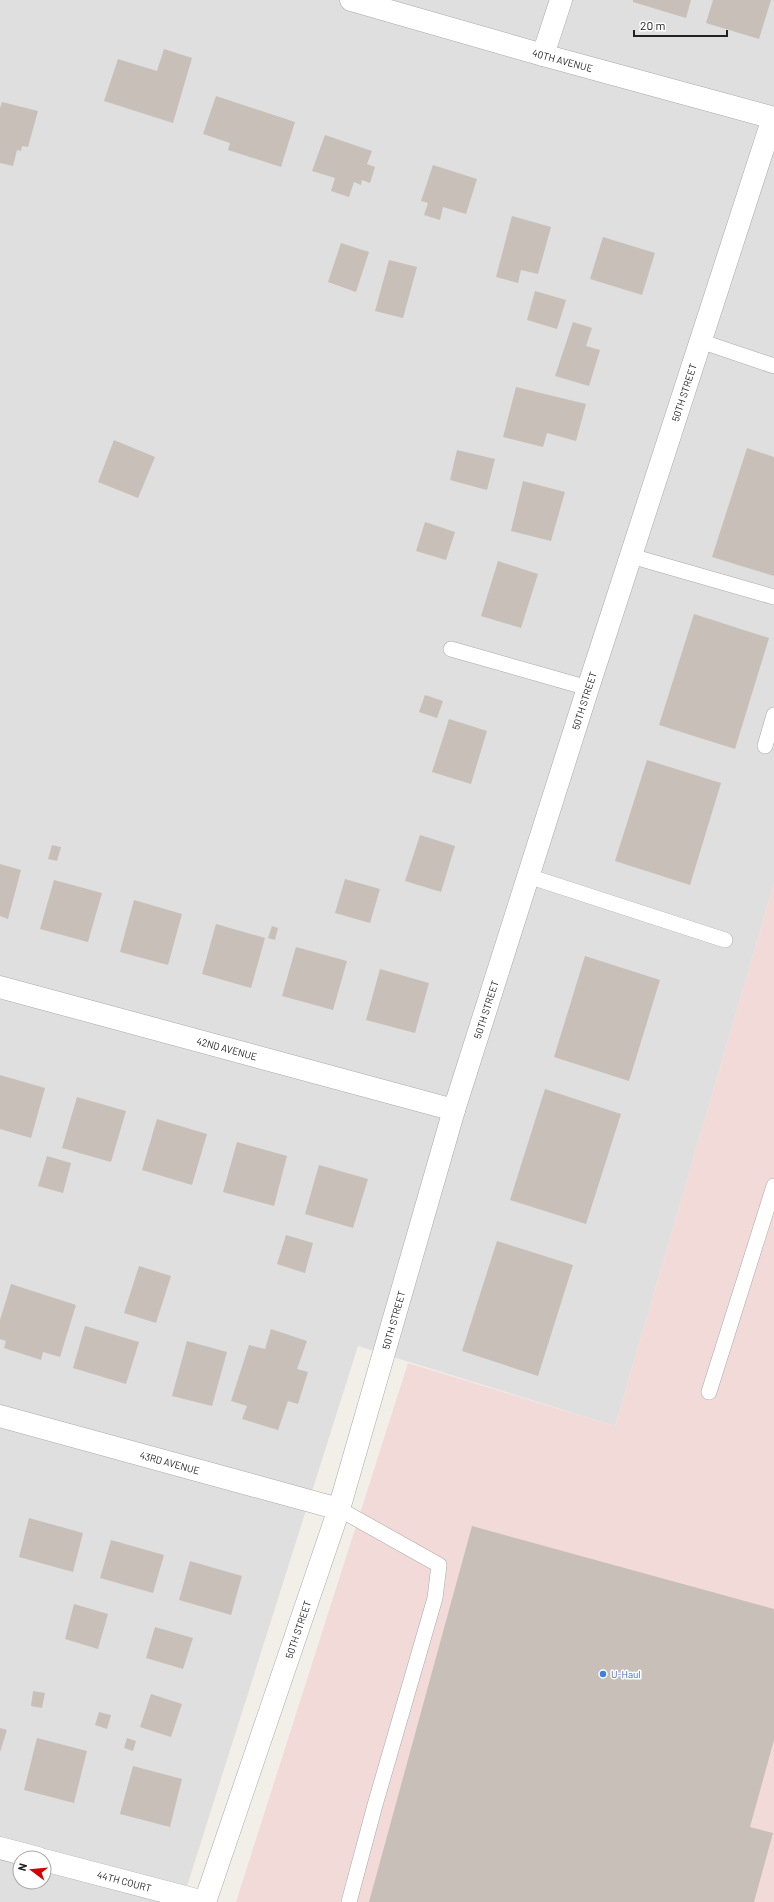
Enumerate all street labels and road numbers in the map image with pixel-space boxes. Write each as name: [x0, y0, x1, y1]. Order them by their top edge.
street label: 40TH AVENUE: [531, 46, 594, 74]
street label: 50TH STREET: [669, 362, 699, 423]
street label: 50TH STREET: [569, 670, 599, 731]
street label: 50TH STREET: [471, 979, 501, 1040]
street label: 42ND AVENUE: [195, 1034, 259, 1062]
street label: 50TH STREET: [379, 1289, 408, 1351]
street label: 43RD AVENUE: [138, 1449, 201, 1477]
street label: 50TH STREET: [283, 1599, 313, 1660]
street label: 44TH COURT: [96, 1868, 153, 1894]

